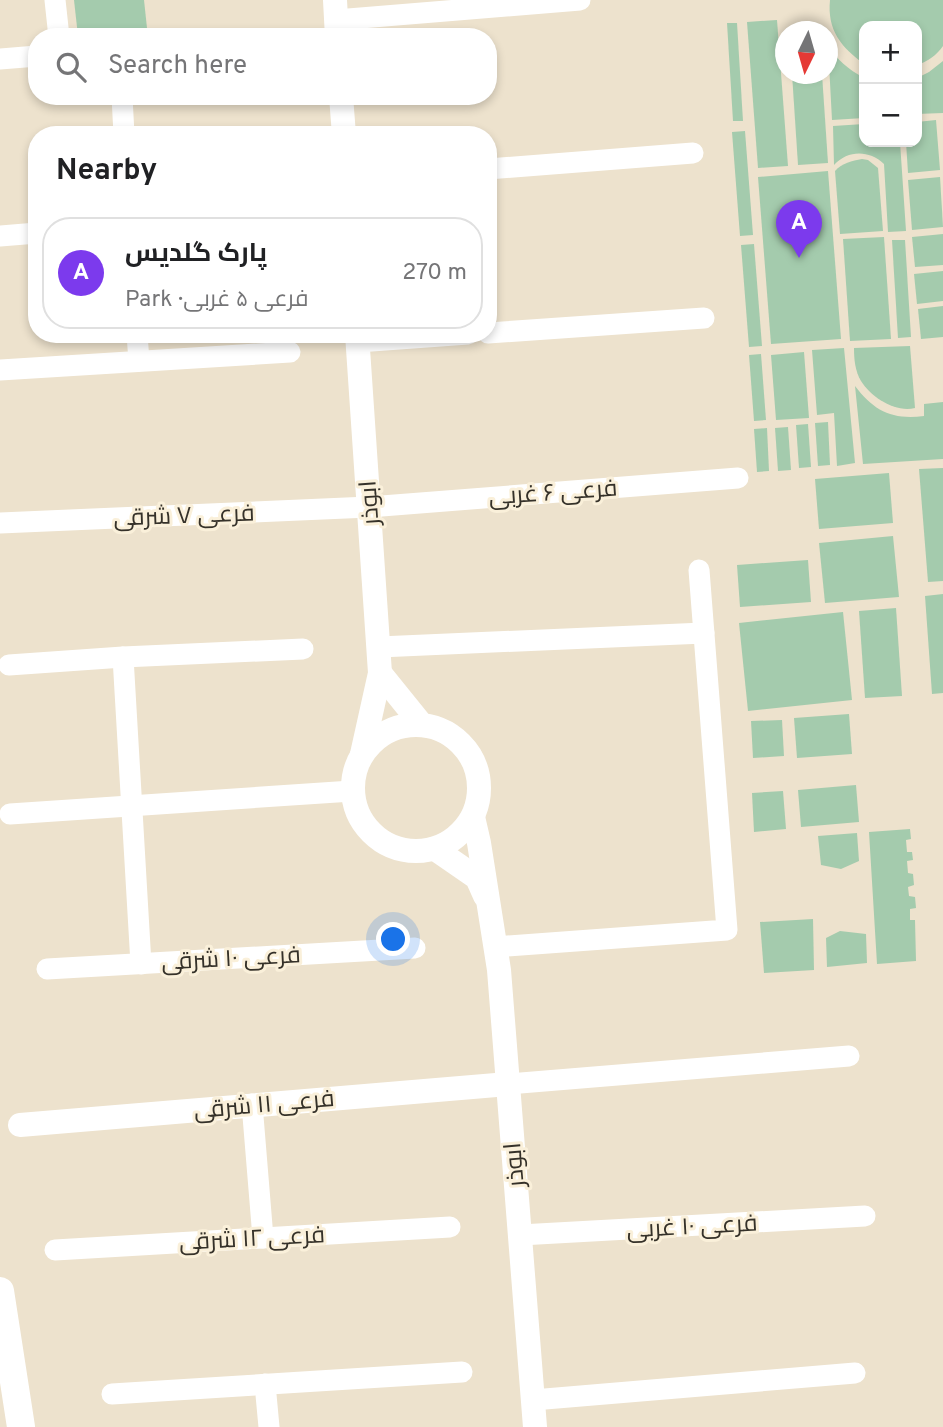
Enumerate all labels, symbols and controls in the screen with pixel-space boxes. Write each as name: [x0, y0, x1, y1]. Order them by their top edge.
north arrow: [775, 21, 838, 84]
map controls: [859, 21, 922, 147]
button: +: [859, 21, 922, 84]
search box: [28, 28, 497, 105]
icon: search: [52, 48, 90, 86]
text: Search here: [108, 50, 247, 83]
button: −: [859, 84, 922, 147]
text: Nearby: [56, 153, 157, 190]
pin: A: [776, 200, 822, 258]
text: پارک گلدیس: [125, 238, 267, 271]
text: A: [73, 259, 89, 288]
text: 270 m: [402, 259, 467, 288]
text: Park · فرعی ۵ غربی: [125, 286, 308, 315]
street label: فرعی ۶ غربی: [488, 475, 619, 513]
street label: ابوذر: [354, 480, 388, 528]
street label: فرعی ۷ شرقی: [113, 500, 255, 534]
your location: [376, 922, 410, 956]
street label: فرعی ۱۰ شرقی: [161, 941, 302, 979]
street label: فرعی ۱۱ شرقی: [193, 1085, 336, 1127]
street label: ابوذر: [499, 1141, 533, 1190]
street label: فرعی ۱۰ غربی: [626, 1210, 758, 1246]
street label: فرعی ۱۲ شرقی: [178, 1221, 326, 1259]

